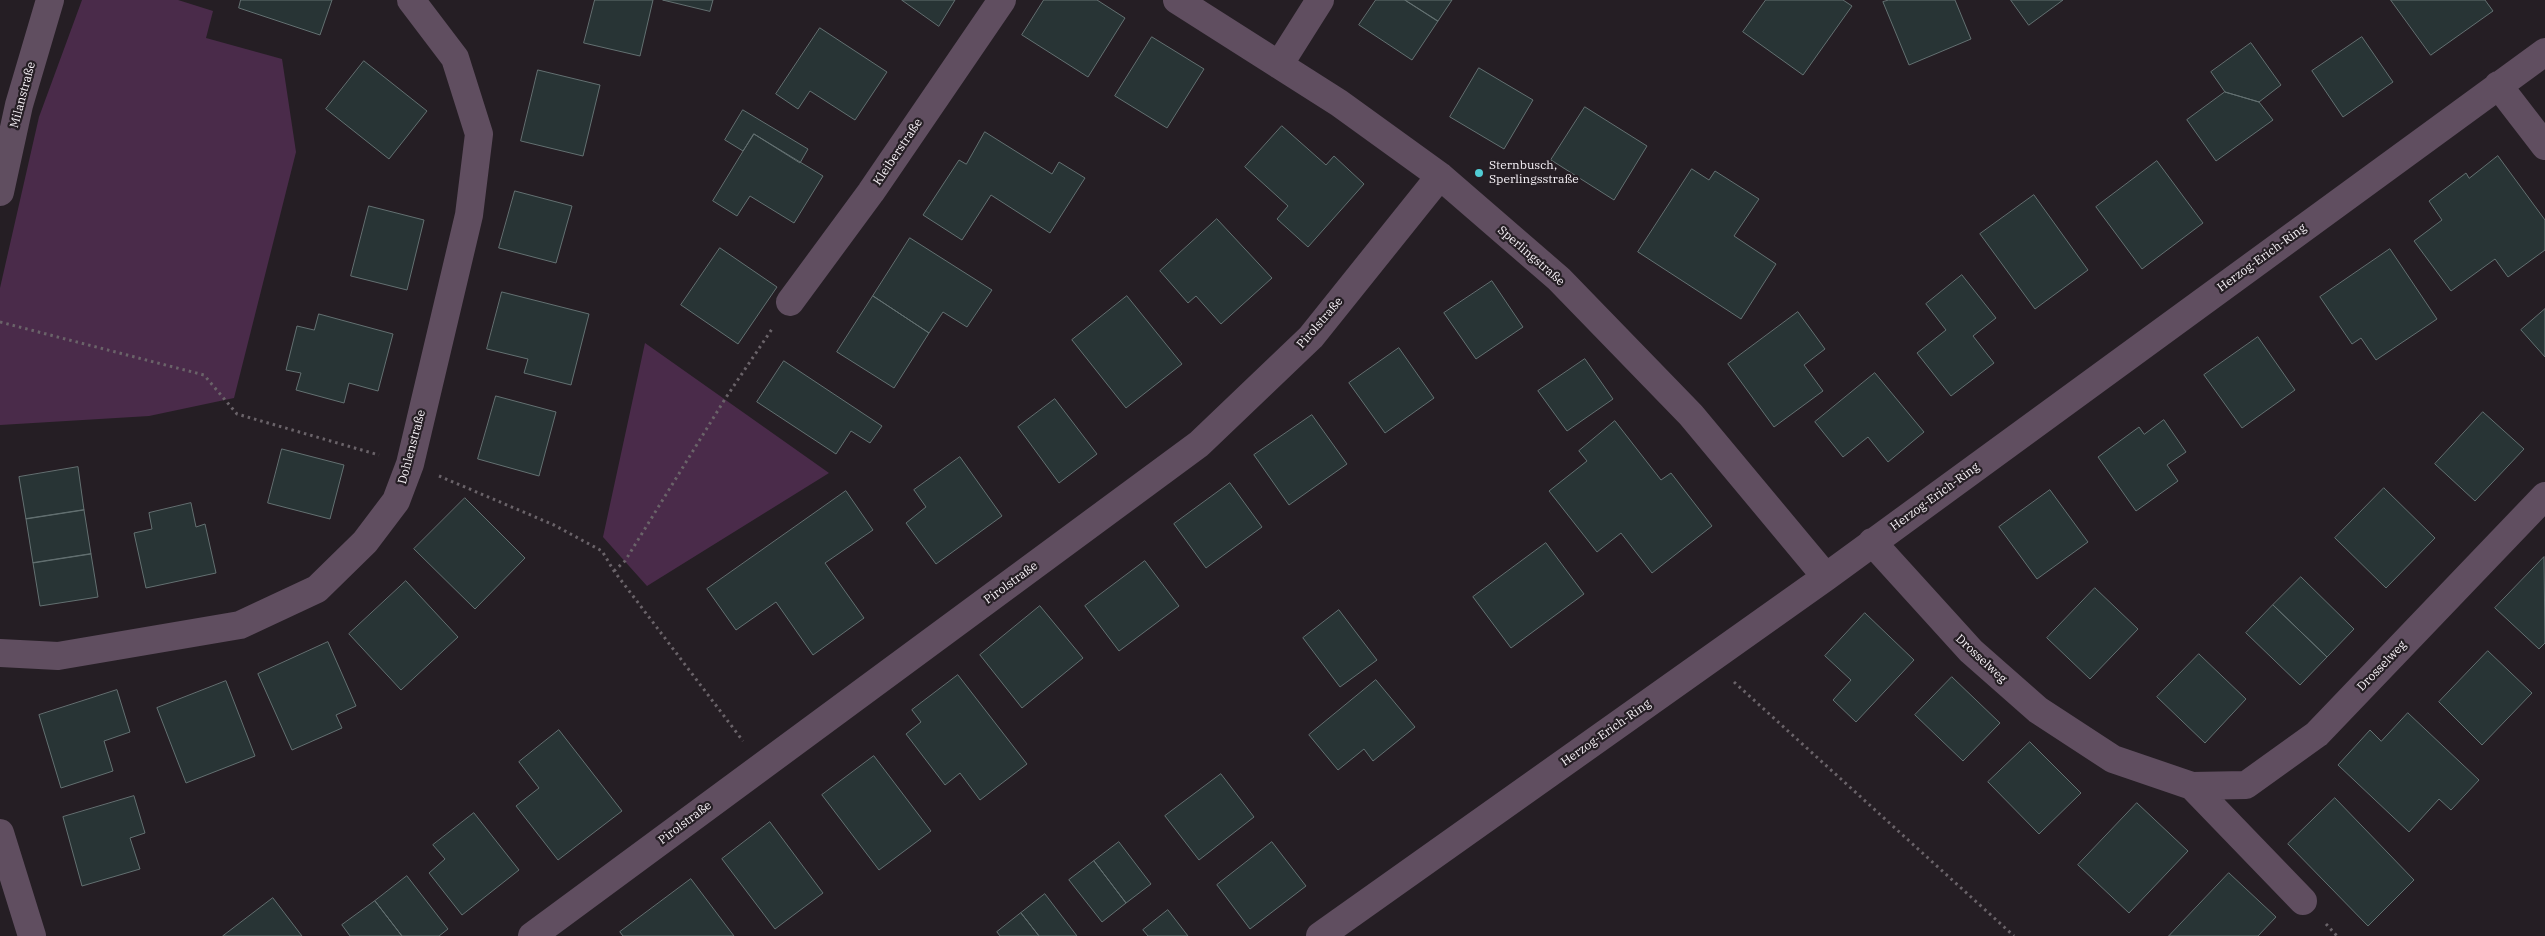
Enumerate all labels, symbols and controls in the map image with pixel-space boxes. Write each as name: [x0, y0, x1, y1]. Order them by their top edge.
street label: Milanstraße: [7, 60, 39, 130]
street label: Kleiberstraße: [870, 116, 926, 188]
place label: Sternbusch, Sperlingsstraße: [1489, 159, 1579, 187]
marker: Sternbusch, Sperlingsstraße: [1473, 167, 1485, 179]
street label: Herzog-Erich-Ring: [2215, 221, 2309, 295]
street label: Sperlingstraße: [1495, 223, 1567, 289]
street label: Pirolstraße: [1294, 295, 1346, 351]
street label: Dohlenstraße: [395, 408, 429, 486]
street label: Herzog-Erich-Ring: [1888, 460, 1982, 534]
street label: Pirolstraße: [981, 559, 1041, 607]
street label: Drosselweg: [1953, 632, 2009, 686]
street label: Drosselweg: [2354, 638, 2410, 694]
street label: Herzog-Erich-Ring: [1558, 697, 1654, 769]
street label: Pirolstraße: [656, 798, 714, 848]

